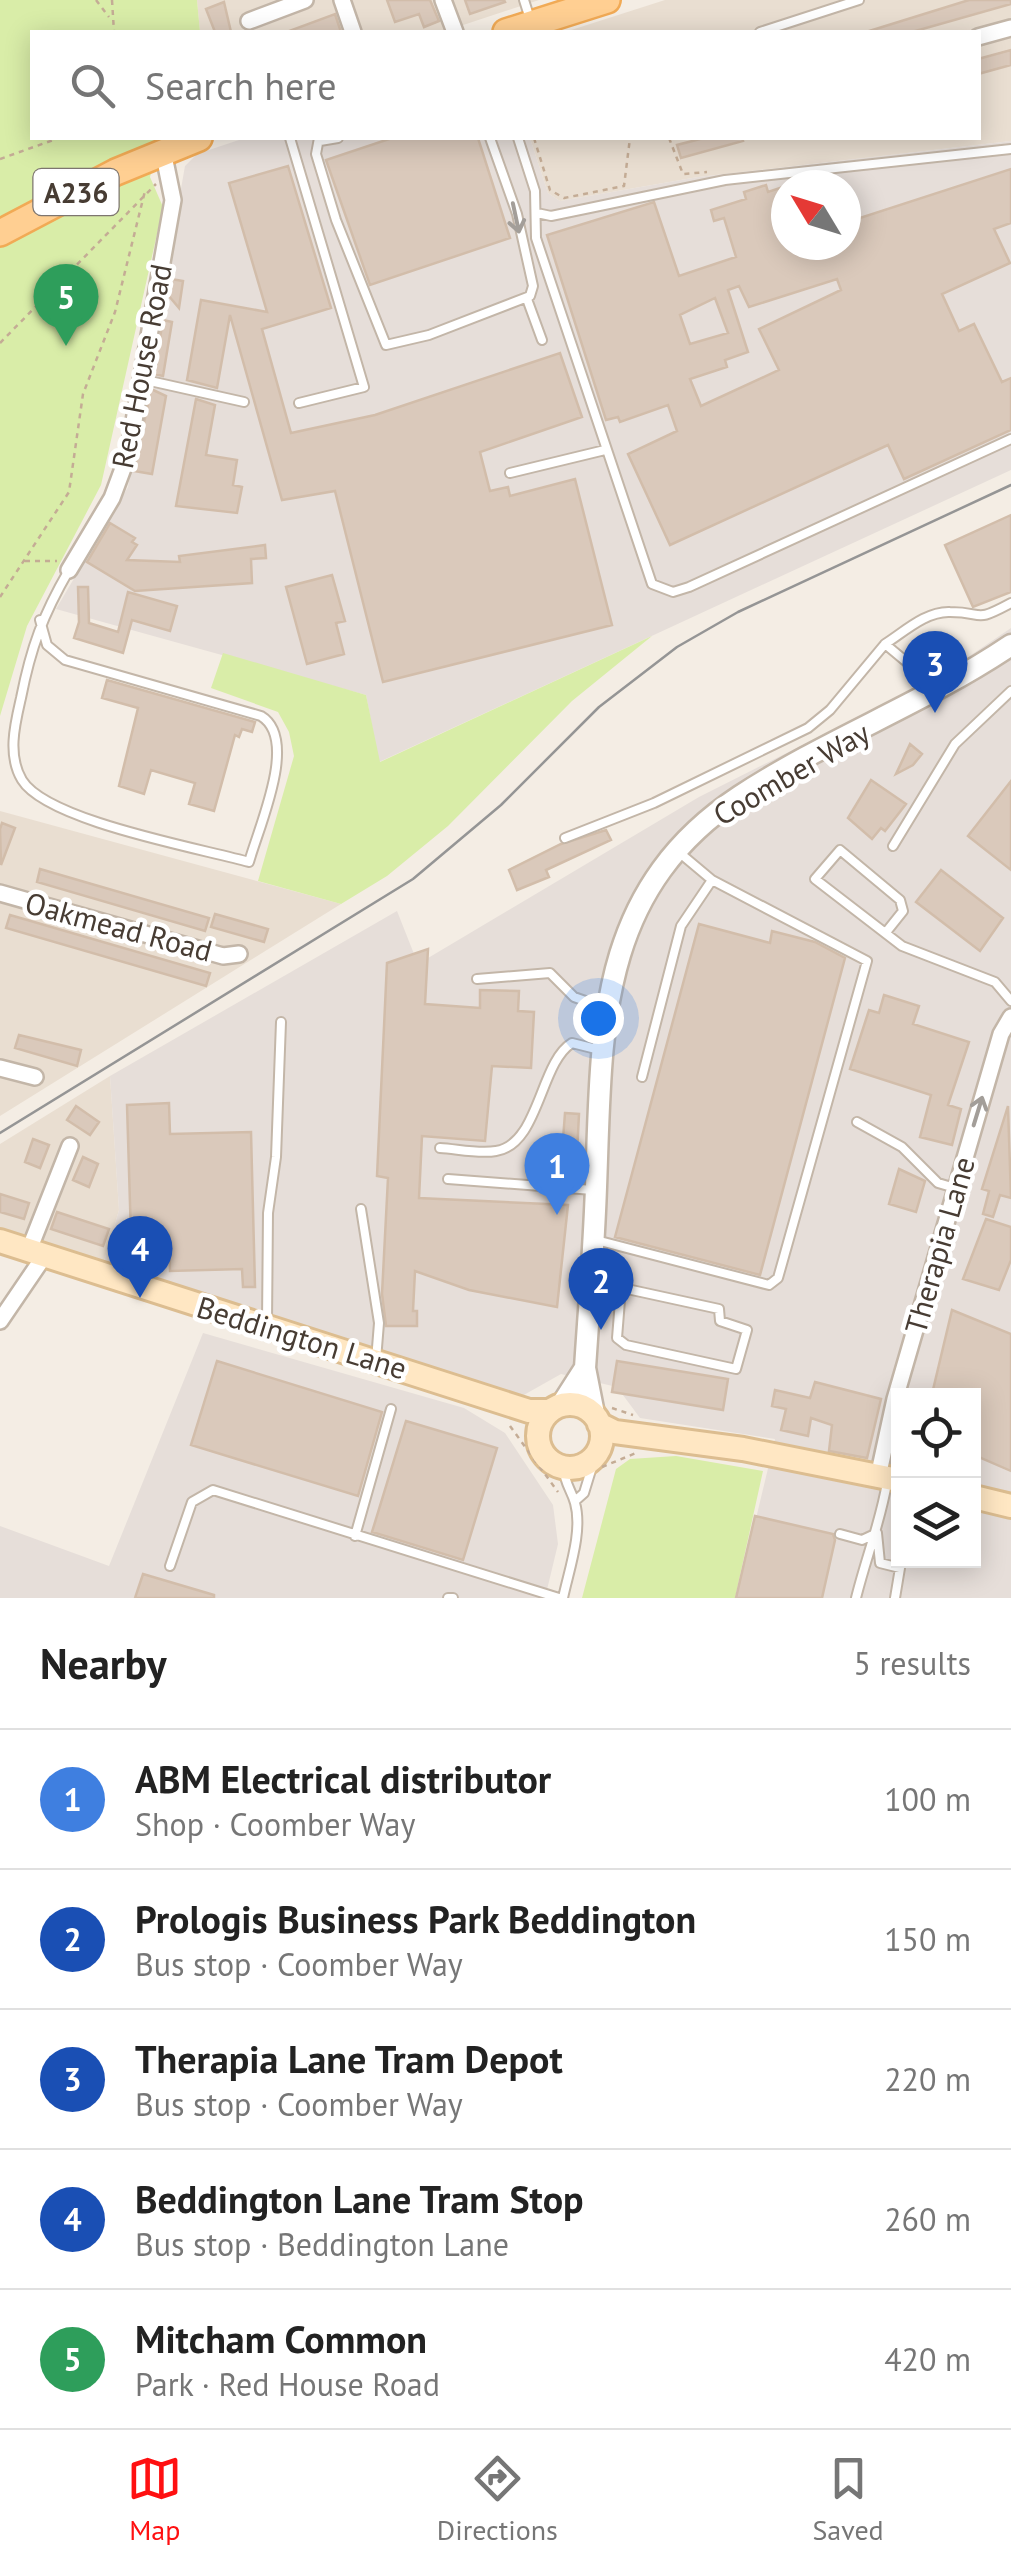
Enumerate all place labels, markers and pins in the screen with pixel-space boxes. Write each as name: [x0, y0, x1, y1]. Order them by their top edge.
pin: 5: [34, 264, 98, 346]
pin: 3: [902, 630, 968, 713]
pin: 1: [524, 1132, 590, 1215]
pin: 4: [108, 1216, 172, 1298]
pin: 2: [568, 1248, 634, 1330]

